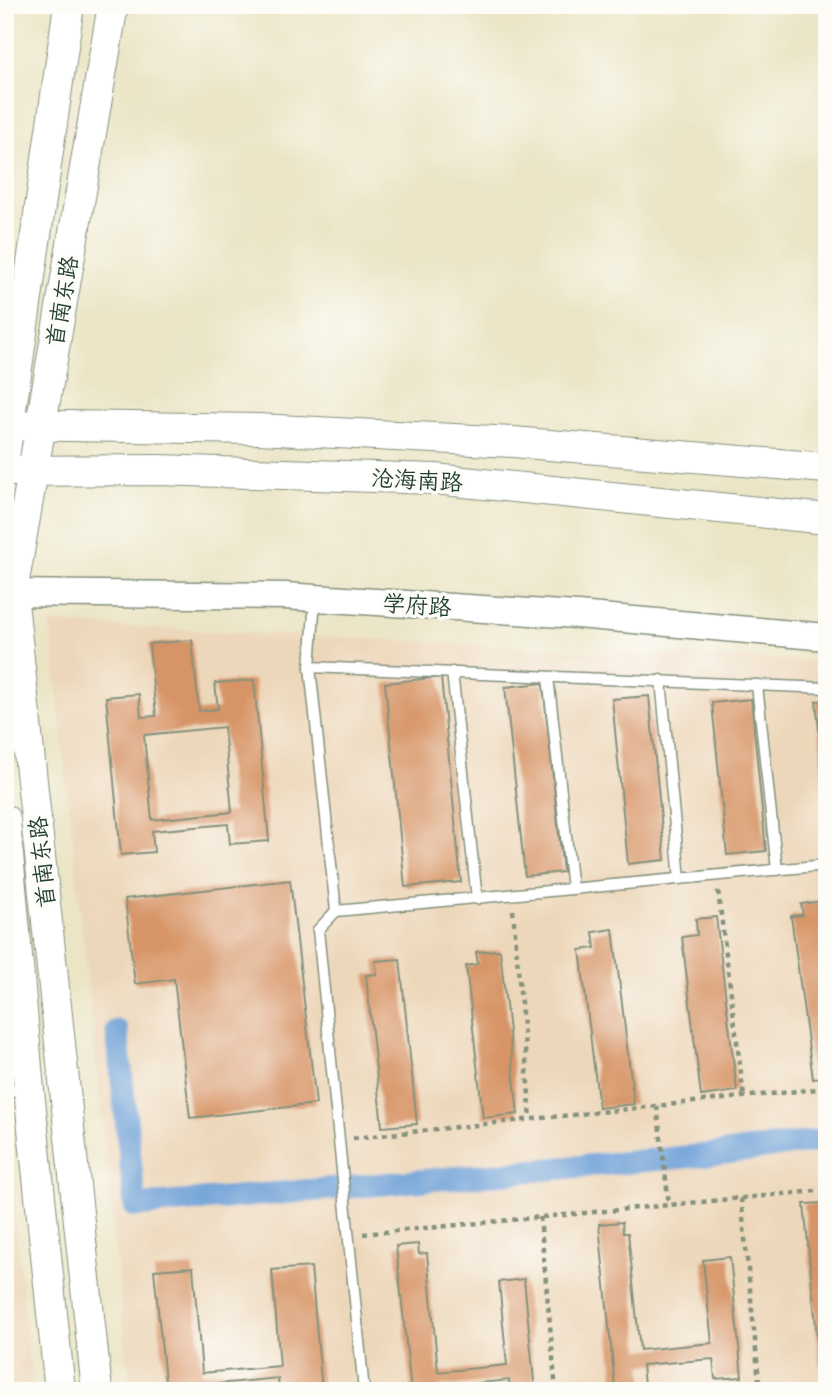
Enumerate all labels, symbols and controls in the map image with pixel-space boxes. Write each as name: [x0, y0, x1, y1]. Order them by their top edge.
street label: 首南东路: [34, 252, 91, 350]
street label: 沧海南路: [370, 458, 464, 503]
street label: 学府路: [381, 583, 453, 628]
street label: 首南东路: [17, 814, 68, 910]

